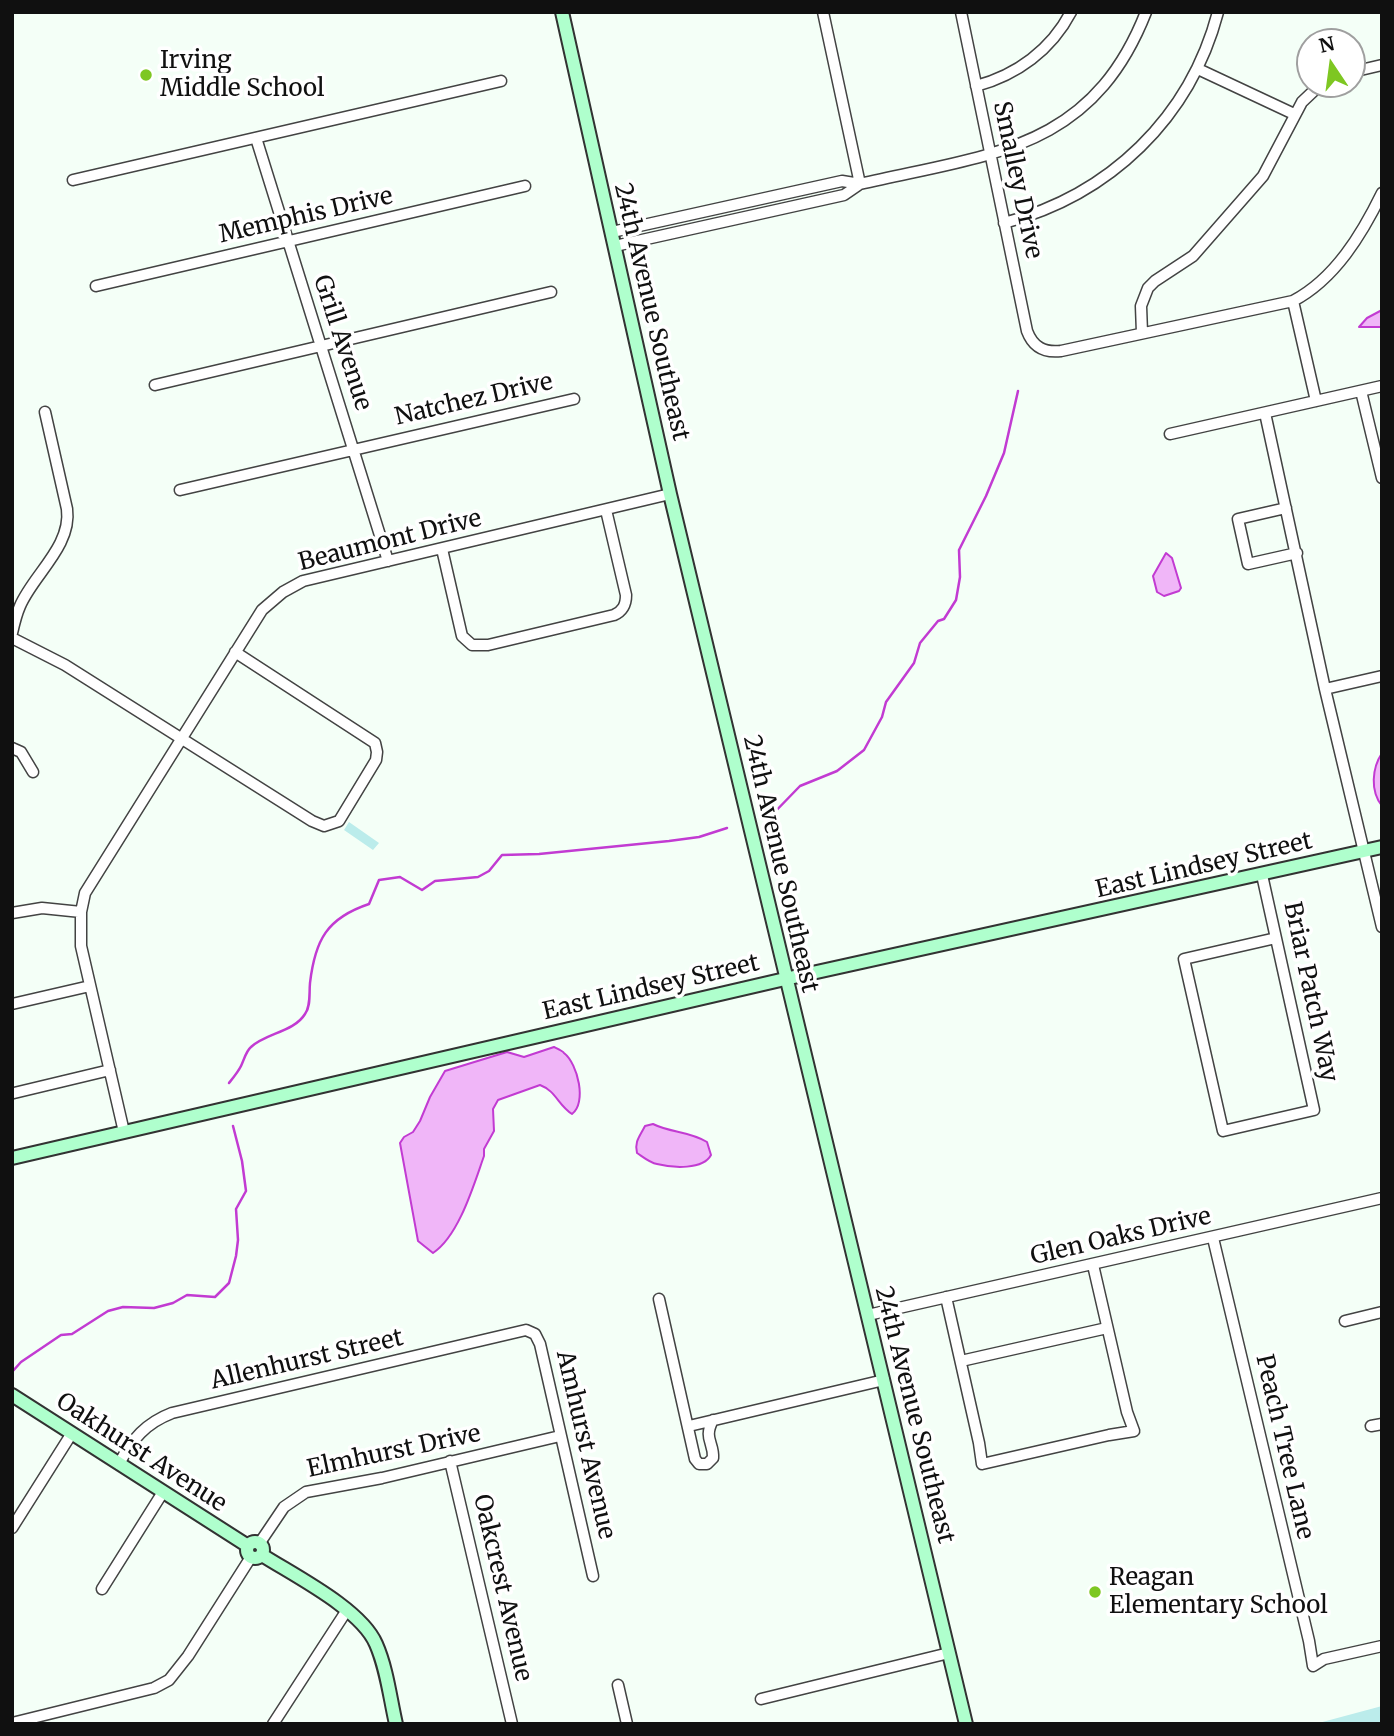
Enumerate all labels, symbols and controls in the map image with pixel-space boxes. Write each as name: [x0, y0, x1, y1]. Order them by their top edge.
north arrow: [1296, 28, 1366, 98]
text: N: [1317, 31, 1337, 58]
place label: Irving Middle School: [160, 47, 324, 103]
marker: Irving Middle School: [138, 67, 154, 83]
street label: Smalley Drive: [986, 99, 1048, 261]
street label: 24th Avenue Southeast: [607, 180, 695, 444]
street label: Memphis Drive: [216, 182, 396, 250]
street label: Grill Avenue: [307, 272, 377, 414]
street label: Natchez Drive: [392, 368, 556, 432]
street label: Beaumont Drive: [296, 504, 484, 578]
street label: 24th Avenue Southeast: [736, 732, 824, 996]
street label: East Lindsey Street: [1093, 827, 1315, 905]
street label: Briar Patch Way: [1277, 899, 1343, 1085]
street label: East Lindsey Street: [540, 949, 762, 1027]
street label: Glen Oaks Drive: [1028, 1202, 1214, 1272]
street label: 24th Avenue Southeast: [868, 1284, 960, 1546]
street label: Allenhurst Street: [208, 1324, 406, 1396]
street label: Amhurst Avenue: [549, 1348, 621, 1542]
street label: Peach Tree Lane: [1249, 1352, 1319, 1542]
street label: Oakhurst Avenue: [51, 1387, 231, 1519]
street label: Elmhurst Drive: [305, 1420, 483, 1484]
street label: Oakcrest Avenue: [466, 1492, 538, 1684]
place label: Reagan Elementary School: [1109, 1564, 1328, 1620]
marker: Reagan Elementary School: [1087, 1584, 1103, 1600]

